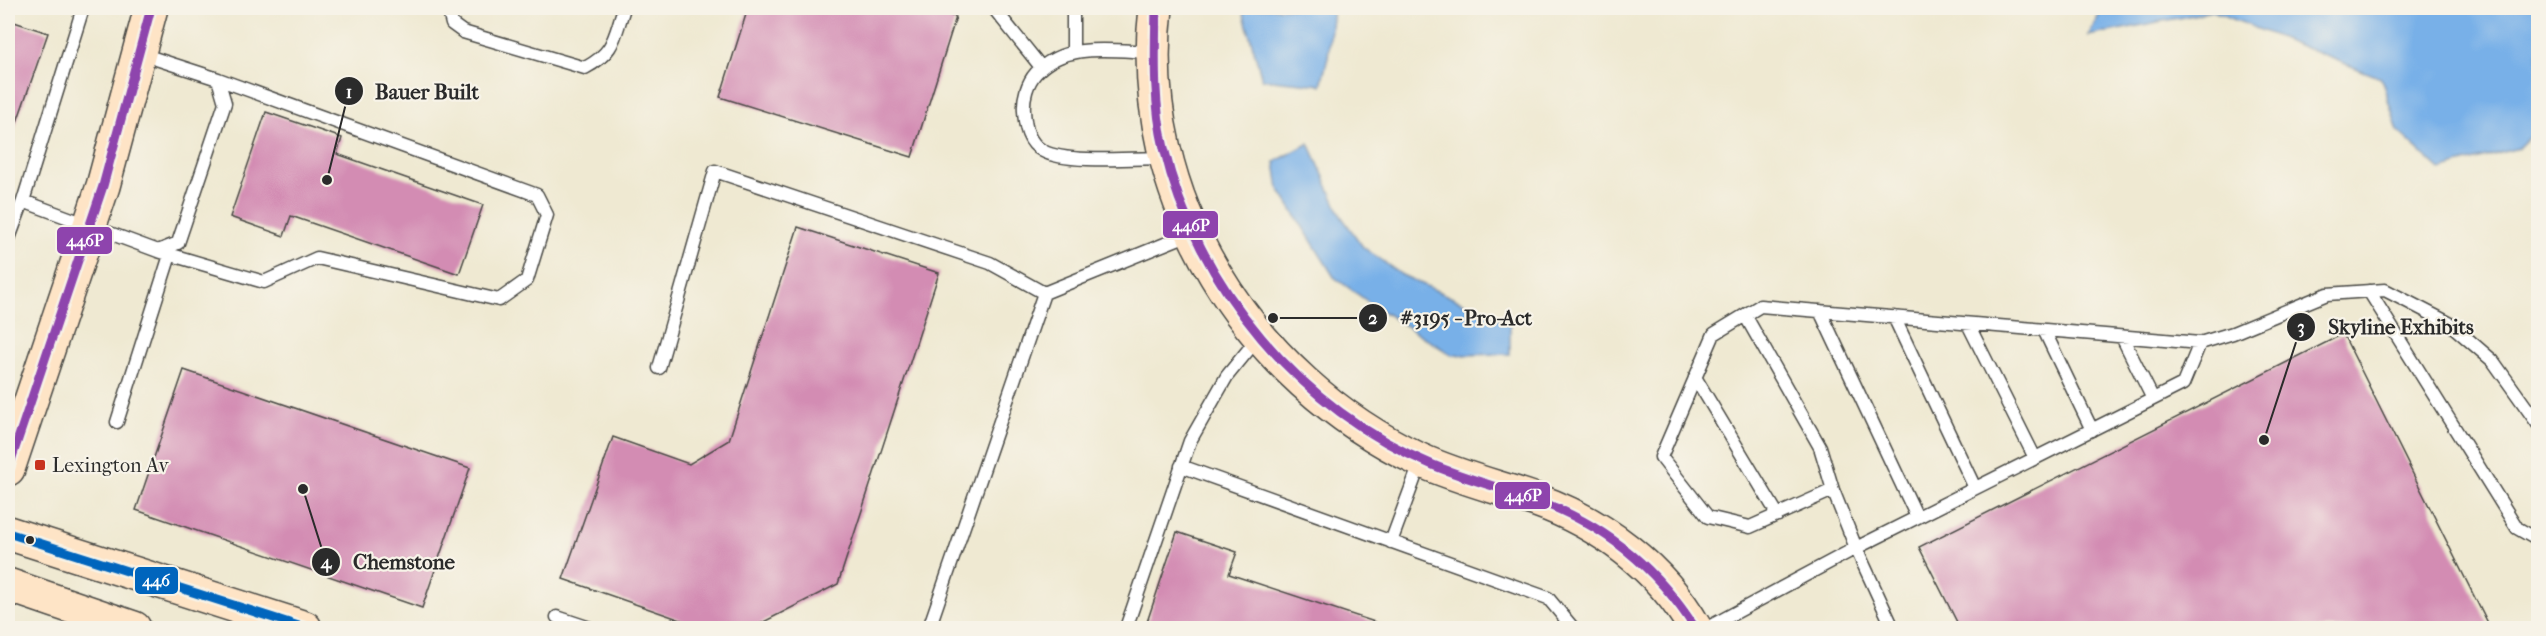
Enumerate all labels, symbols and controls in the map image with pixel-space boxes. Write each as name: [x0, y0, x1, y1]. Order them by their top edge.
callout: Bauer Built: [334, 72, 491, 111]
text: Bauer Built: [375, 80, 479, 104]
text: 1: [346, 82, 352, 103]
line badge: 446P: [1162, 210, 1219, 239]
text: 446P: [1171, 216, 1210, 236]
line badge: 446P: [56, 226, 113, 255]
text: 446P: [65, 231, 104, 251]
callout: #3195 - Pro-Act: [1358, 298, 1543, 338]
text: #3195 - Pro-Act: [1400, 306, 1532, 330]
callout: Skyline Exhibits: [2286, 307, 2486, 346]
text: 2: [1368, 308, 1378, 329]
text: Skyline Exhibits: [2328, 315, 2474, 339]
text: 3: [2297, 317, 2305, 338]
place label: Lexington Av: [52, 454, 169, 477]
marker: Lexington Av: [33, 458, 47, 472]
line badge: 446P: [1494, 481, 1551, 510]
text: 446P: [1503, 486, 1542, 506]
unlabelled marker: [24, 534, 36, 546]
callout: Chemstone: [311, 542, 466, 581]
text: Chemstone: [353, 550, 456, 574]
text: 4: [320, 552, 333, 573]
line badge: 446: [134, 566, 179, 595]
text: 446: [141, 571, 170, 591]

